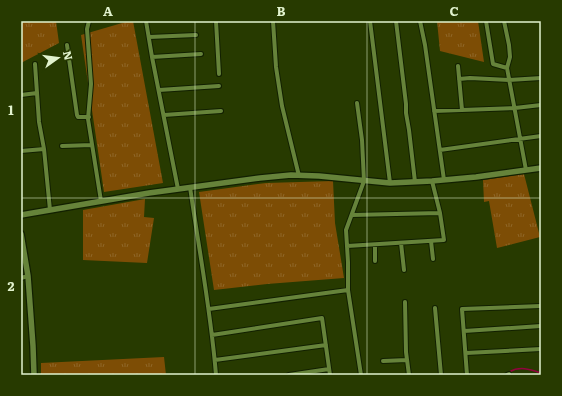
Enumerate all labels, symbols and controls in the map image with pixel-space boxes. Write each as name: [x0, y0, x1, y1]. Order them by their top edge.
text: A: [103, 1, 113, 20]
text: B: [277, 1, 286, 20]
text: C: [449, 1, 459, 20]
north arrow: [38, 38, 78, 78]
text: N: [60, 49, 78, 62]
text: 1: [8, 100, 14, 119]
text: 2: [8, 276, 15, 295]

